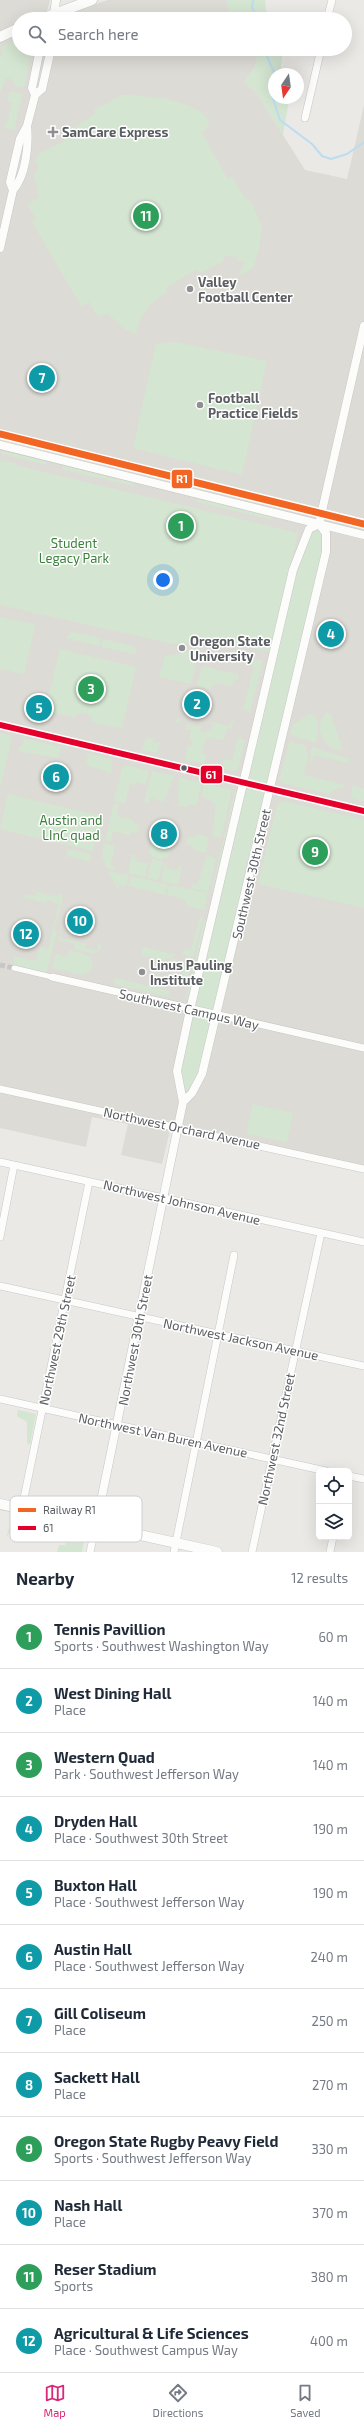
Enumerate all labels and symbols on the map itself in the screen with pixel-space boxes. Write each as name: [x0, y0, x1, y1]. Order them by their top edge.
north arrow: [268, 68, 304, 104]
place label: SamCare Express: [62, 124, 168, 140]
marker: SamCare Express: [47, 126, 59, 138]
pin: 11: [133, 201, 159, 231]
place label: Valley Football Center: [198, 274, 293, 305]
marker: Valley Football Center: [185, 284, 195, 294]
pin: 7: [29, 363, 55, 393]
place label: Football Practice Fields: [208, 390, 298, 421]
marker: Football Practice Fields: [195, 400, 205, 410]
line badge: R1: [171, 469, 193, 489]
text: R1: [176, 472, 188, 485]
pin: 1: [168, 511, 194, 541]
park label: Student Legacy Park: [39, 535, 110, 566]
your location: [153, 570, 173, 590]
pin: 4: [318, 619, 344, 649]
place label: Oregon State University: [190, 633, 270, 664]
marker: Oregon State University: [177, 643, 187, 653]
pin: 3: [78, 674, 104, 704]
pin: 2: [184, 689, 210, 719]
pin: 5: [26, 693, 52, 723]
pin: 6: [43, 762, 69, 792]
unlabelled marker: [179, 763, 189, 773]
line badge: 61: [200, 765, 223, 784]
text: 61: [205, 768, 217, 781]
street label: Southwest 30th Street: [228, 807, 274, 941]
park label: Austin and LInC quad: [40, 812, 102, 843]
pin: 8: [151, 819, 177, 849]
pin: 9: [302, 837, 328, 867]
pin: 10: [67, 906, 93, 936]
pin: 12: [13, 919, 39, 949]
place label: Linus Pauling Institute: [150, 957, 233, 988]
marker: Linus Pauling Institute: [137, 967, 147, 977]
street label: Southwest Campus Way: [117, 985, 261, 1033]
street label: Northwest Orchard Avenue: [102, 1104, 262, 1152]
street label: Northwest Johnson Avenue: [102, 1176, 262, 1228]
street label: Northwest 29th Street: [35, 1273, 79, 1407]
street label: Northwest 30th Street: [114, 1273, 156, 1407]
street label: Northwest Jackson Avenue: [162, 1315, 320, 1363]
street label: Northwest 32nd Street: [254, 1371, 298, 1507]
street label: Northwest Van Buren Avenue: [77, 1409, 249, 1461]
legend: [10, 1496, 142, 1542]
text: Railway R1: [43, 1503, 96, 1516]
text: 61: [43, 1521, 54, 1534]

